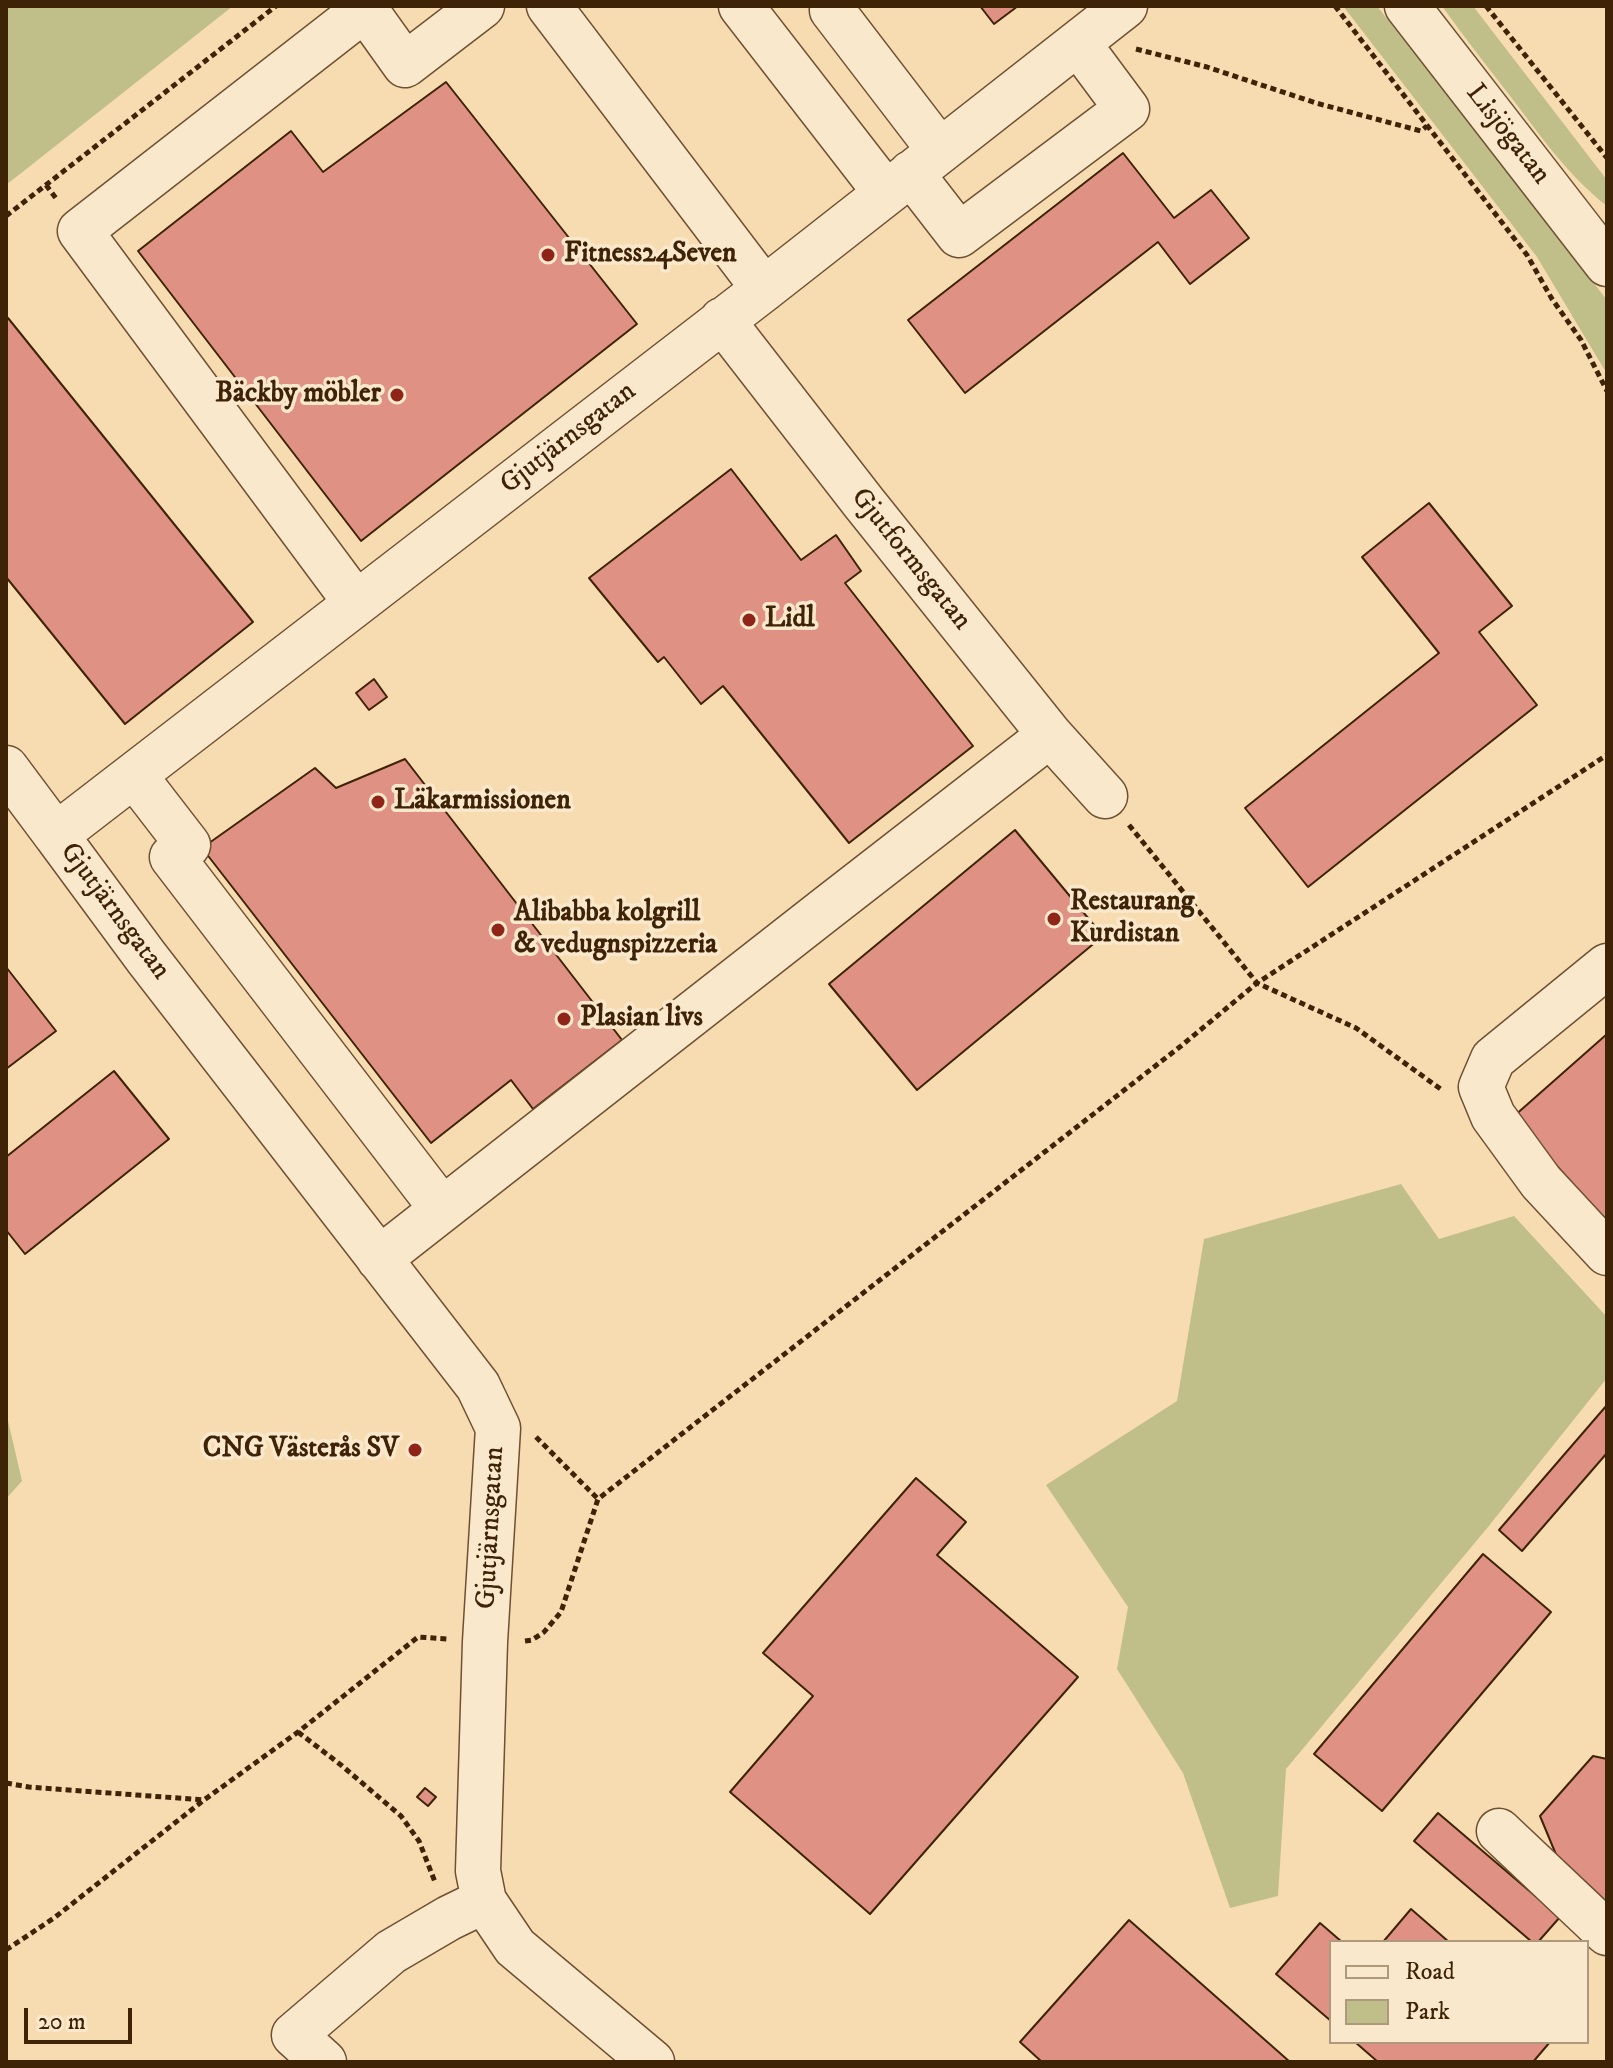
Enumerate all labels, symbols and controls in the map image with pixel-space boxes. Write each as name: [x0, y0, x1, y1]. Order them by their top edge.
street label: Lisjögatan: [1457, 78, 1557, 192]
place label: Fitness24Seven: [564, 238, 737, 272]
marker: Fitness24Seven: [539, 246, 557, 264]
street label: Gjutjärnsgatan: [494, 376, 644, 502]
place label: Bäckby möbler: [215, 378, 381, 412]
marker: Bäckby möbler: [388, 386, 406, 404]
street label: Gjutformsgatan: [843, 482, 977, 638]
place label: Lidl: [765, 603, 815, 637]
marker: Lidl: [740, 611, 758, 629]
place label: Läkarmissionen: [394, 785, 571, 819]
marker: Läkarmissionen: [369, 793, 387, 811]
street label: Gjutjärnsgatan: [52, 837, 176, 987]
place label: Restaurang Kurdistan: [1070, 886, 1194, 952]
place label: Alibabba kolgrill & vedugnspizzeria: [514, 897, 717, 963]
marker: Restaurang Kurdistan: [1045, 910, 1063, 928]
marker: Alibabba kolgrill & vedugnspizzeria: [489, 921, 507, 939]
place label: Plasian livs: [580, 1002, 703, 1036]
marker: Plasian livs: [555, 1010, 573, 1028]
place label: CNG Västerås SV: [203, 1433, 399, 1467]
marker: CNG Västerås SV: [406, 1441, 424, 1459]
street label: Gjutjärnsgatan: [471, 1446, 513, 1610]
legend: [1329, 1940, 1589, 2044]
text: Road: [1405, 1957, 1455, 1987]
scale bar: [28, 1992, 136, 2042]
text: Park: [1405, 1997, 1450, 2027]
text: 20 m: [38, 2007, 86, 2037]

